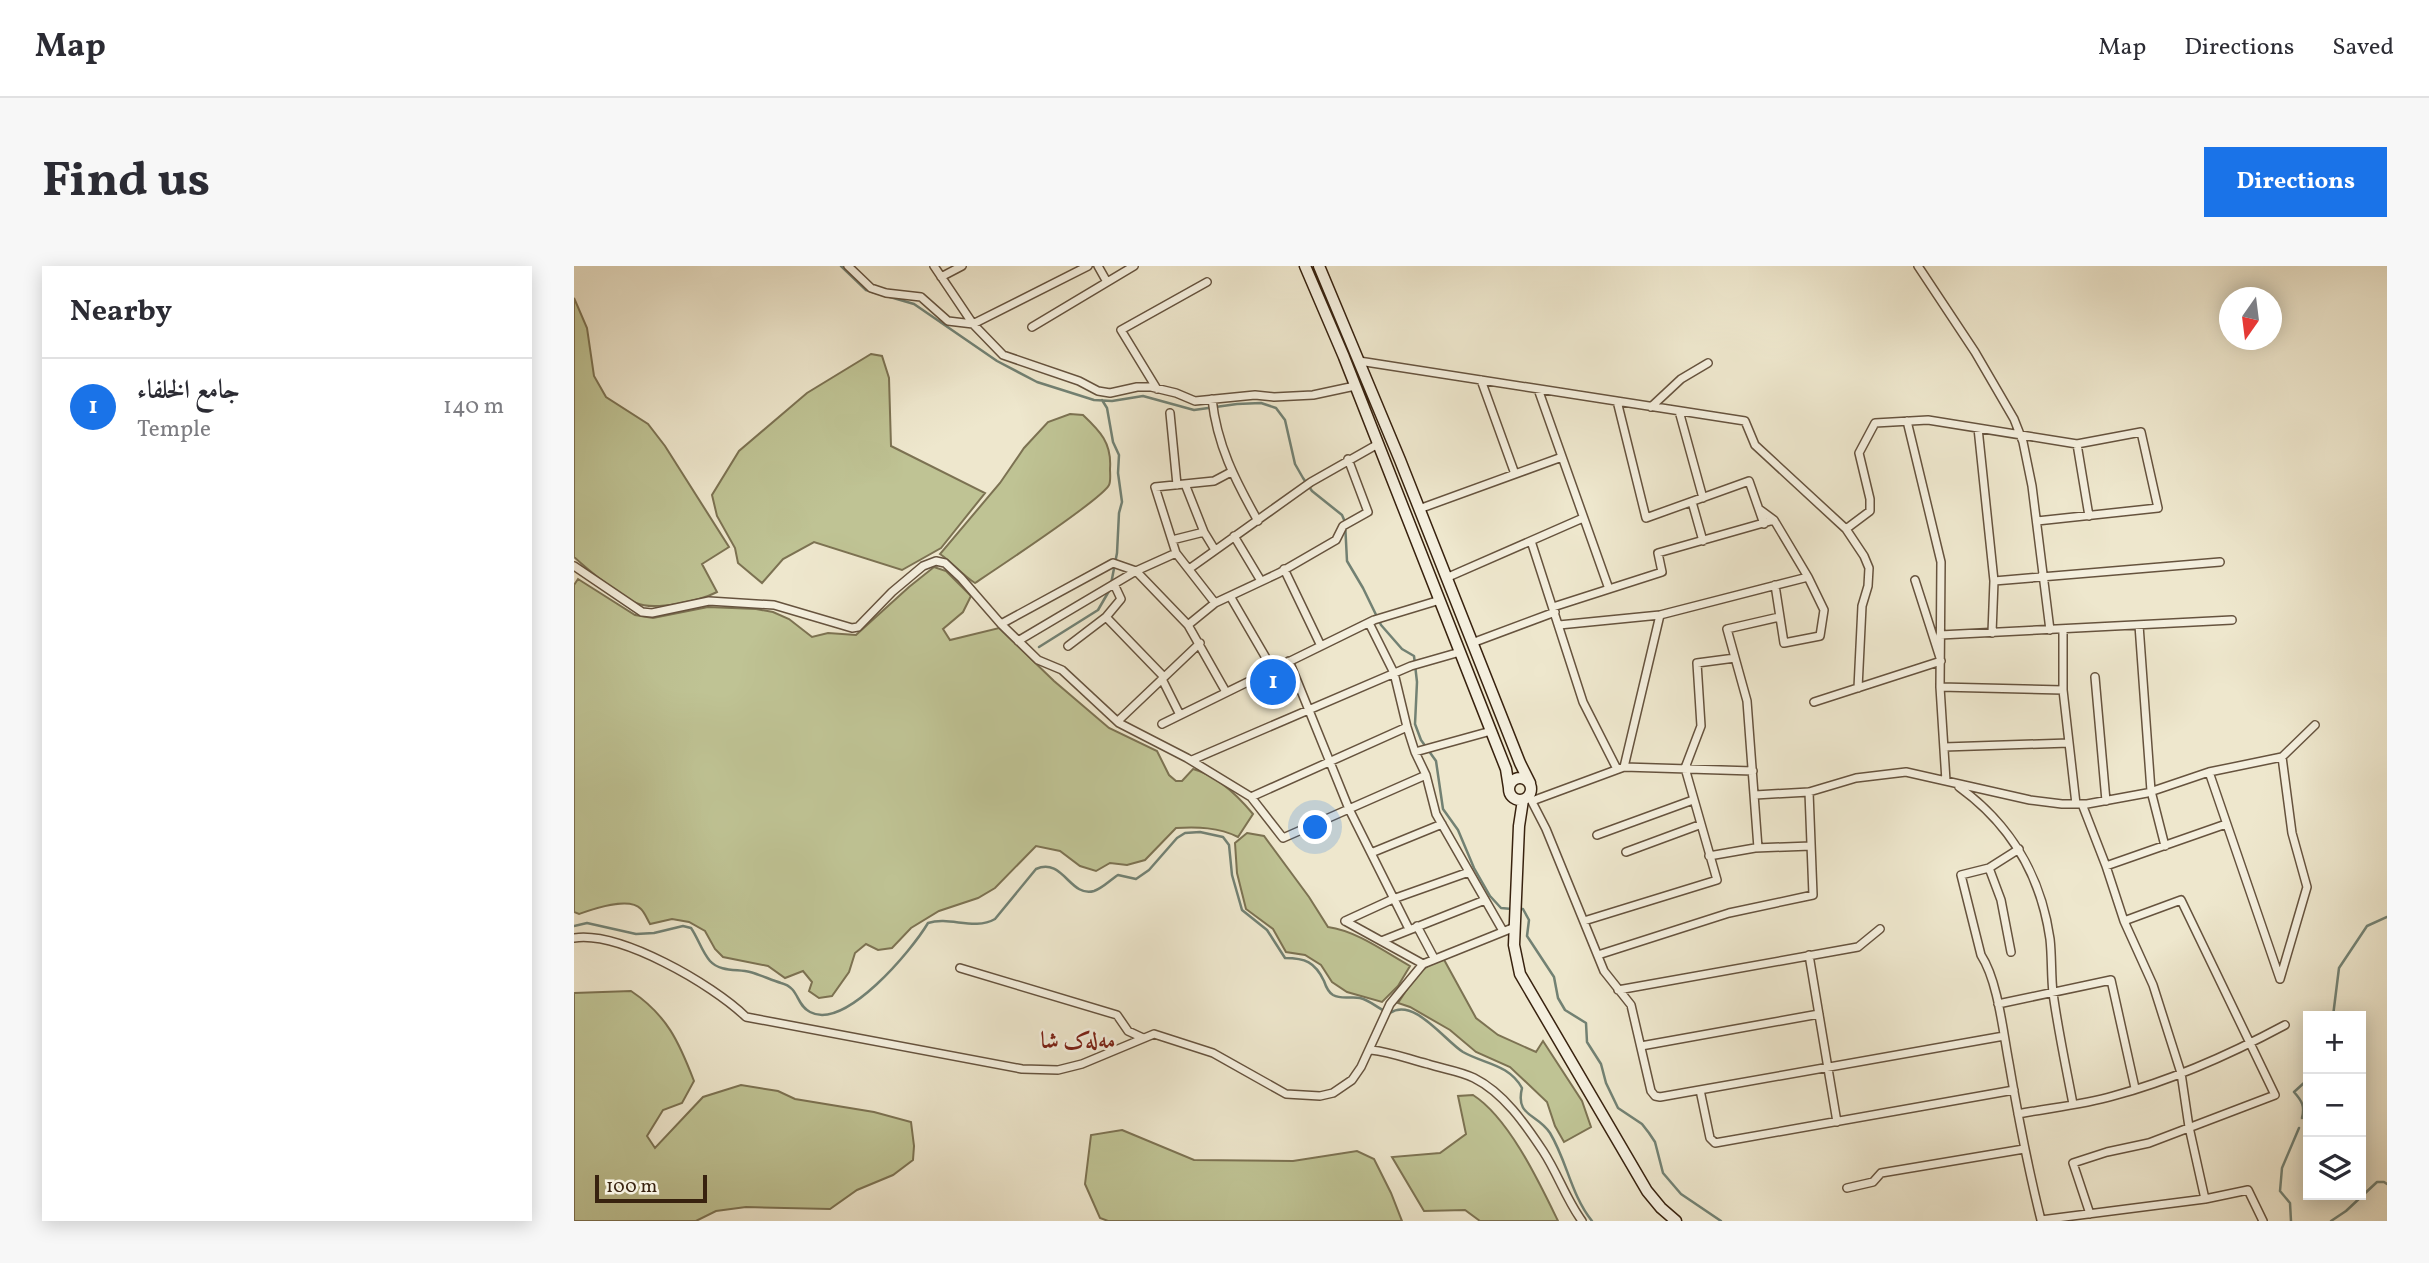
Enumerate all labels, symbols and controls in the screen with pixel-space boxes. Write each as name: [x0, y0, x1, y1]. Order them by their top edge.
text: Map: [35, 25, 106, 71]
text: Map: [2098, 31, 2146, 65]
text: Directions: [2184, 31, 2294, 65]
text: Saved: [2332, 31, 2394, 65]
button: Directions: [2204, 147, 2387, 217]
text: Find us: [42, 148, 210, 217]
north arrow: [2219, 287, 2282, 350]
text: Nearby: [70, 291, 172, 333]
text: جامع الخلفاء: [137, 373, 240, 409]
text: 1: [88, 391, 98, 423]
text: 140 m: [443, 391, 504, 423]
text: Temple: [137, 414, 211, 446]
pin: 1: [1250, 656, 1296, 708]
your location: [1298, 810, 1332, 844]
map controls: [2303, 1011, 2366, 1200]
button: +: [2303, 1011, 2366, 1074]
district label: مەلەک شا: [1040, 1026, 1116, 1058]
button: −: [2303, 1074, 2366, 1137]
button: layers: [2303, 1137, 2366, 1200]
scale bar: [595, 1172, 707, 1204]
text: 100 m: [606, 1174, 657, 1200]

